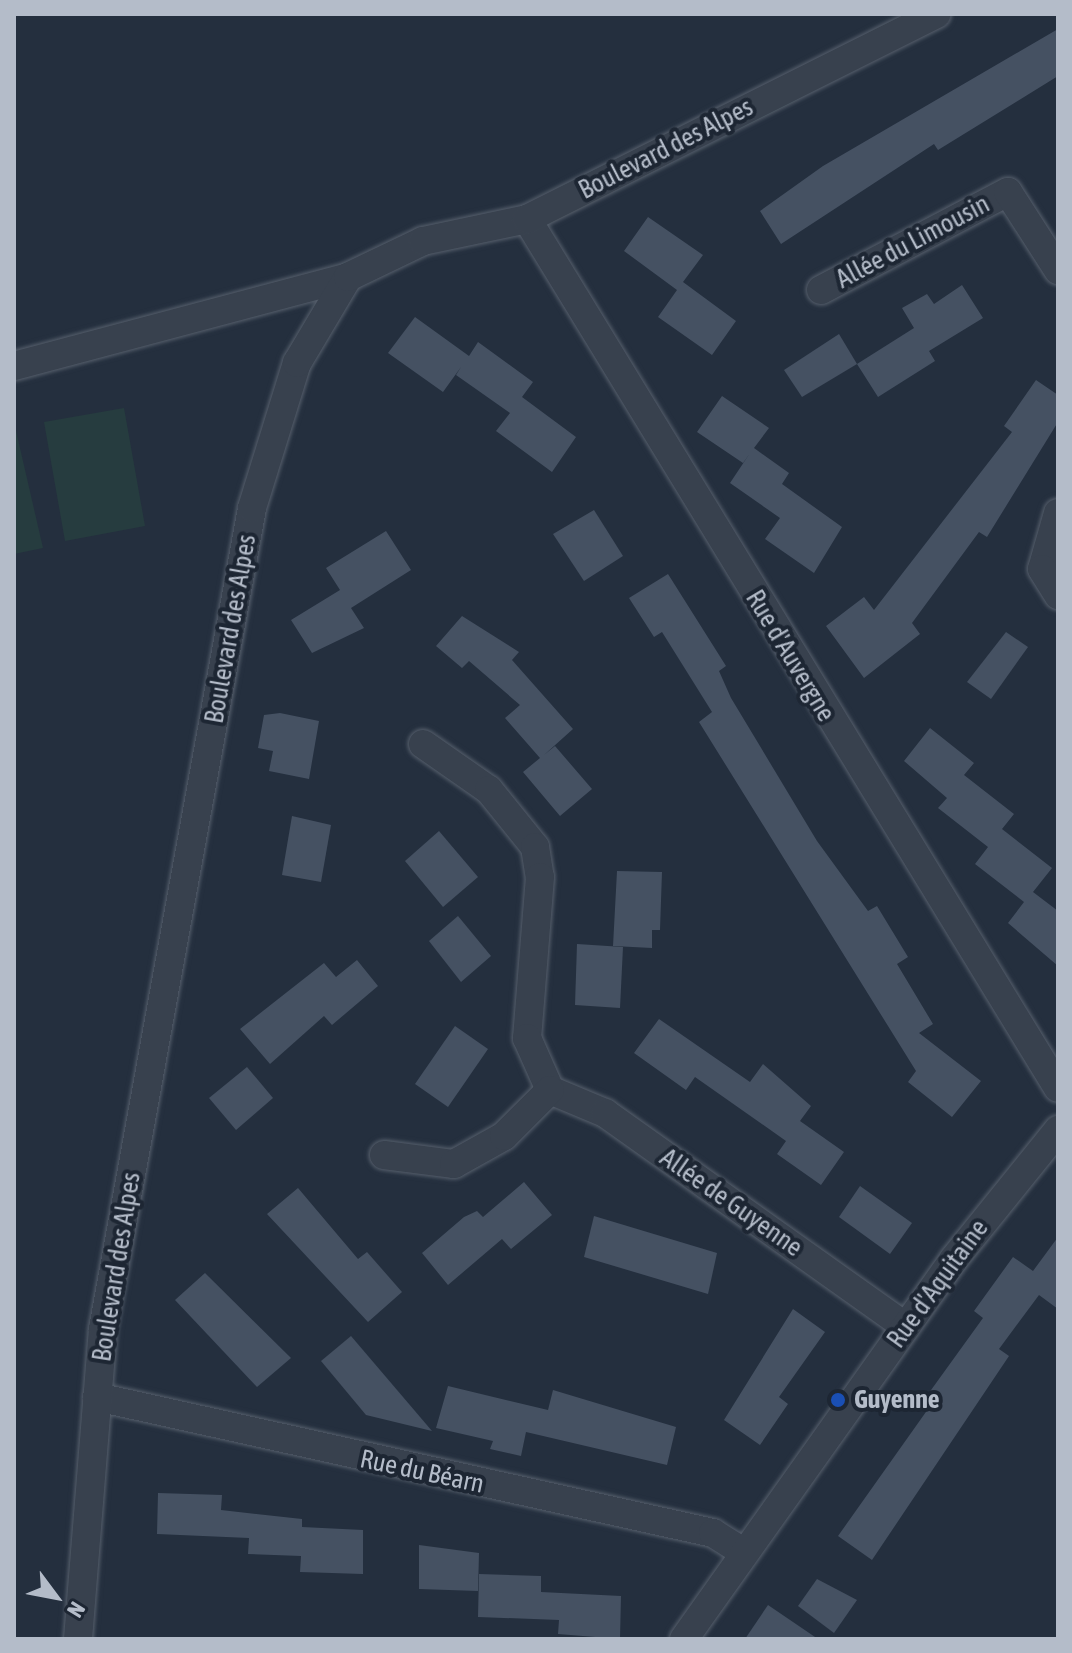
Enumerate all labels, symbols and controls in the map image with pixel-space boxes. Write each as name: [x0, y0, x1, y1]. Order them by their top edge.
street label: Boulevard des Alpes: [574, 92, 758, 206]
street label: Allée du Limousin: [831, 189, 995, 295]
street label: Boulevard des Alpes: [199, 532, 263, 726]
street label: Rue d'Auvergne: [739, 585, 841, 727]
street label: Allée de Guyenne: [654, 1142, 808, 1264]
street label: Boulevard des Alpes: [87, 1170, 147, 1364]
street label: Rue d'Aquitaine: [881, 1214, 995, 1354]
place label: Guyenne: [854, 1384, 940, 1416]
marker: Guyenne: [829, 1391, 847, 1409]
street label: Rue du Béarn: [357, 1444, 487, 1500]
north arrow: [16, 1557, 96, 1637]
text: N: [62, 1597, 91, 1622]

